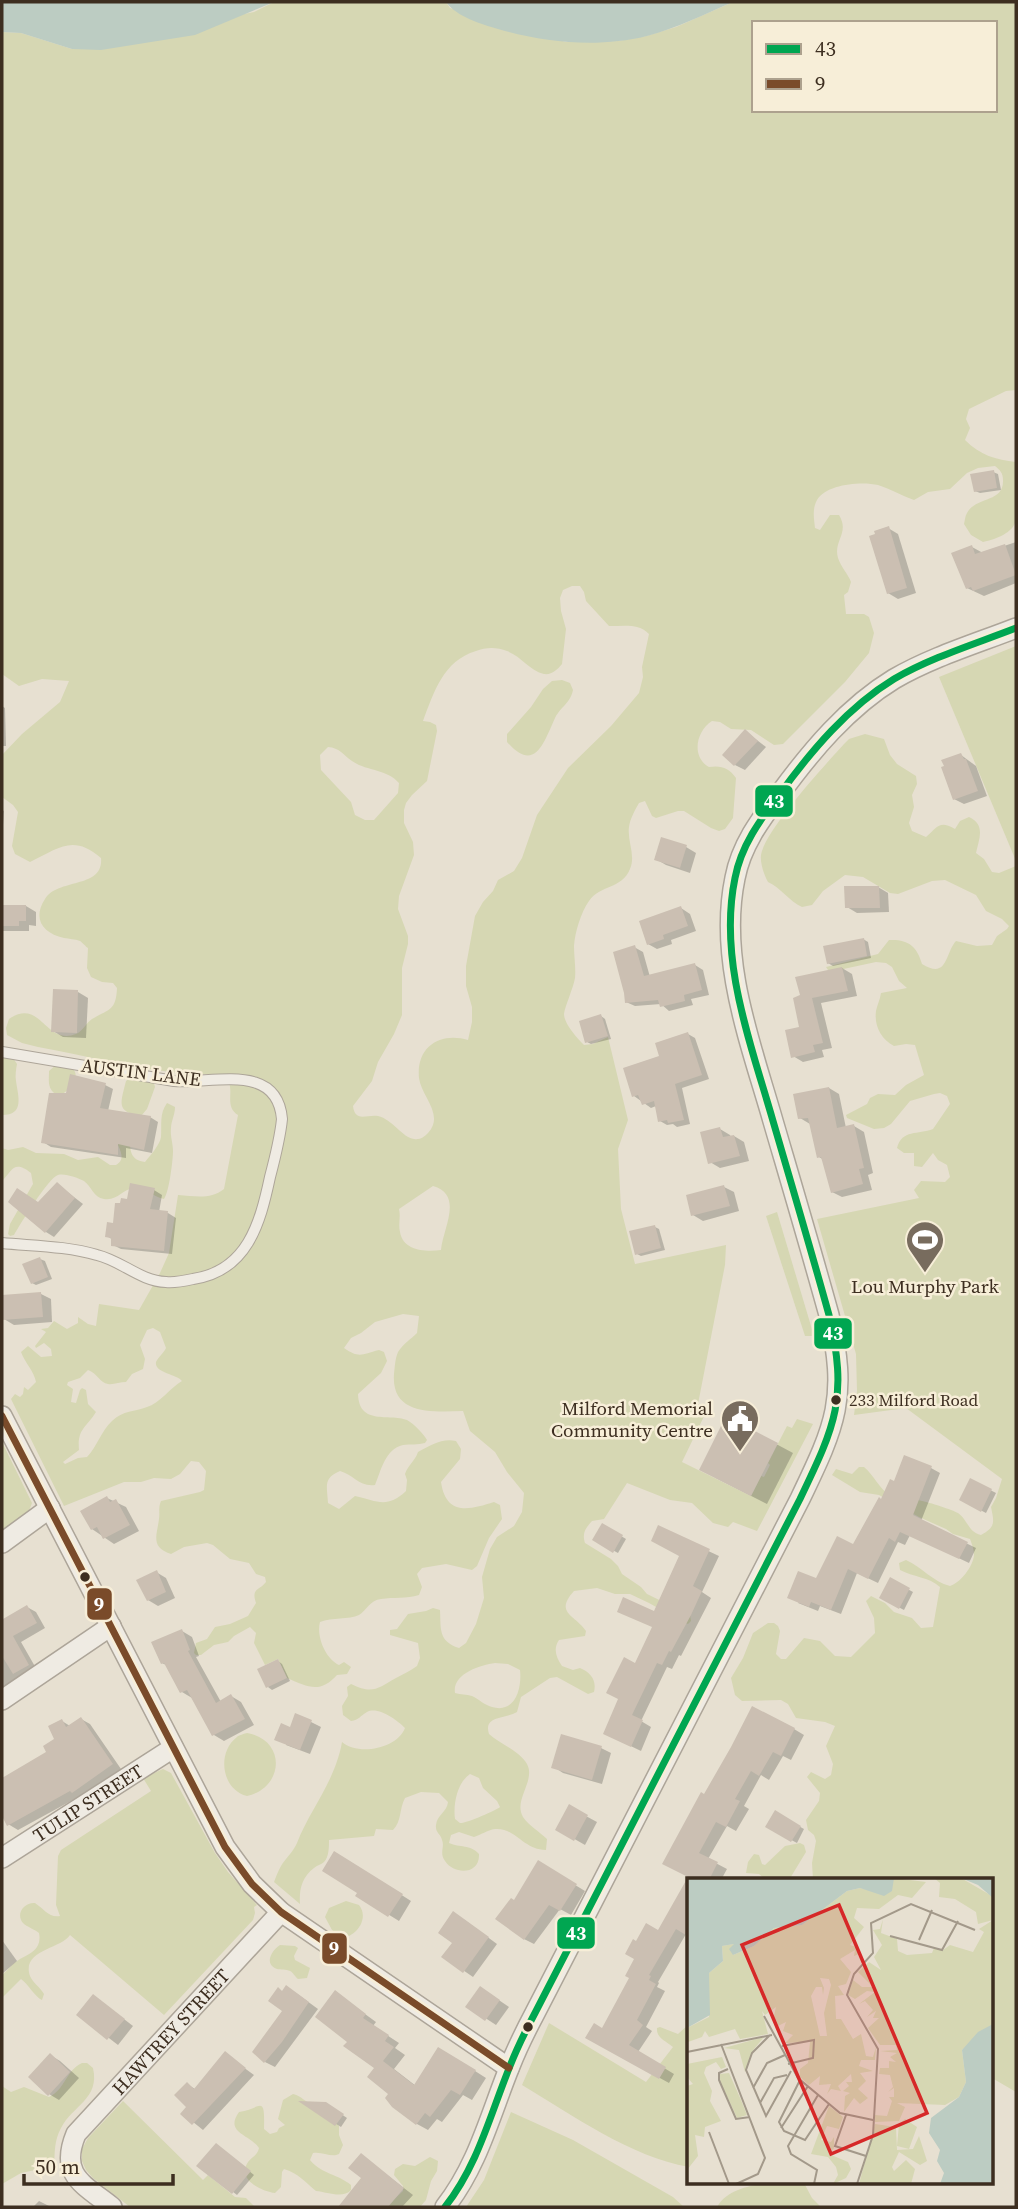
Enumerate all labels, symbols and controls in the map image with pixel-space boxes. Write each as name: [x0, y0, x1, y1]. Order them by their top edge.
legend: [752, 21, 997, 112]
text: 43: [815, 34, 836, 63]
text: 9: [815, 69, 826, 98]
line badge: 43: [754, 784, 794, 818]
text: 43: [764, 788, 784, 814]
street label: AUSTIN LANE: [80, 1052, 202, 1092]
sports icon: Lou Murphy Park: [904, 1219, 946, 1274]
place label: Lou Murphy Park: [851, 1273, 1000, 1299]
line badge: 43: [813, 1317, 853, 1350]
text: 43: [823, 1320, 843, 1346]
place label: 233 Milford Road: [849, 1388, 979, 1412]
marker: 233 Milford Road: [829, 1393, 843, 1407]
place label: Milford Memorial Community Centre: [551, 1395, 713, 1443]
public building icon: Milford Memorial Community Centre: [719, 1398, 761, 1453]
unlabelled marker: [78, 1570, 92, 1584]
line badge: 9: [86, 1587, 113, 1621]
text: 9: [94, 1591, 104, 1617]
street label: TULIP STREET: [28, 1757, 148, 1848]
inset map: [687, 1878, 993, 2184]
line badge: 43: [556, 1916, 596, 1950]
text: 43: [566, 1920, 586, 1946]
line badge: 9: [321, 1932, 348, 1965]
text: 9: [329, 1935, 339, 1961]
street label: HAWTREY STREET: [106, 1963, 236, 2100]
unlabelled marker: [521, 2020, 535, 2034]
scale bar: [24, 2142, 173, 2186]
text: 50 m: [35, 2152, 80, 2181]

